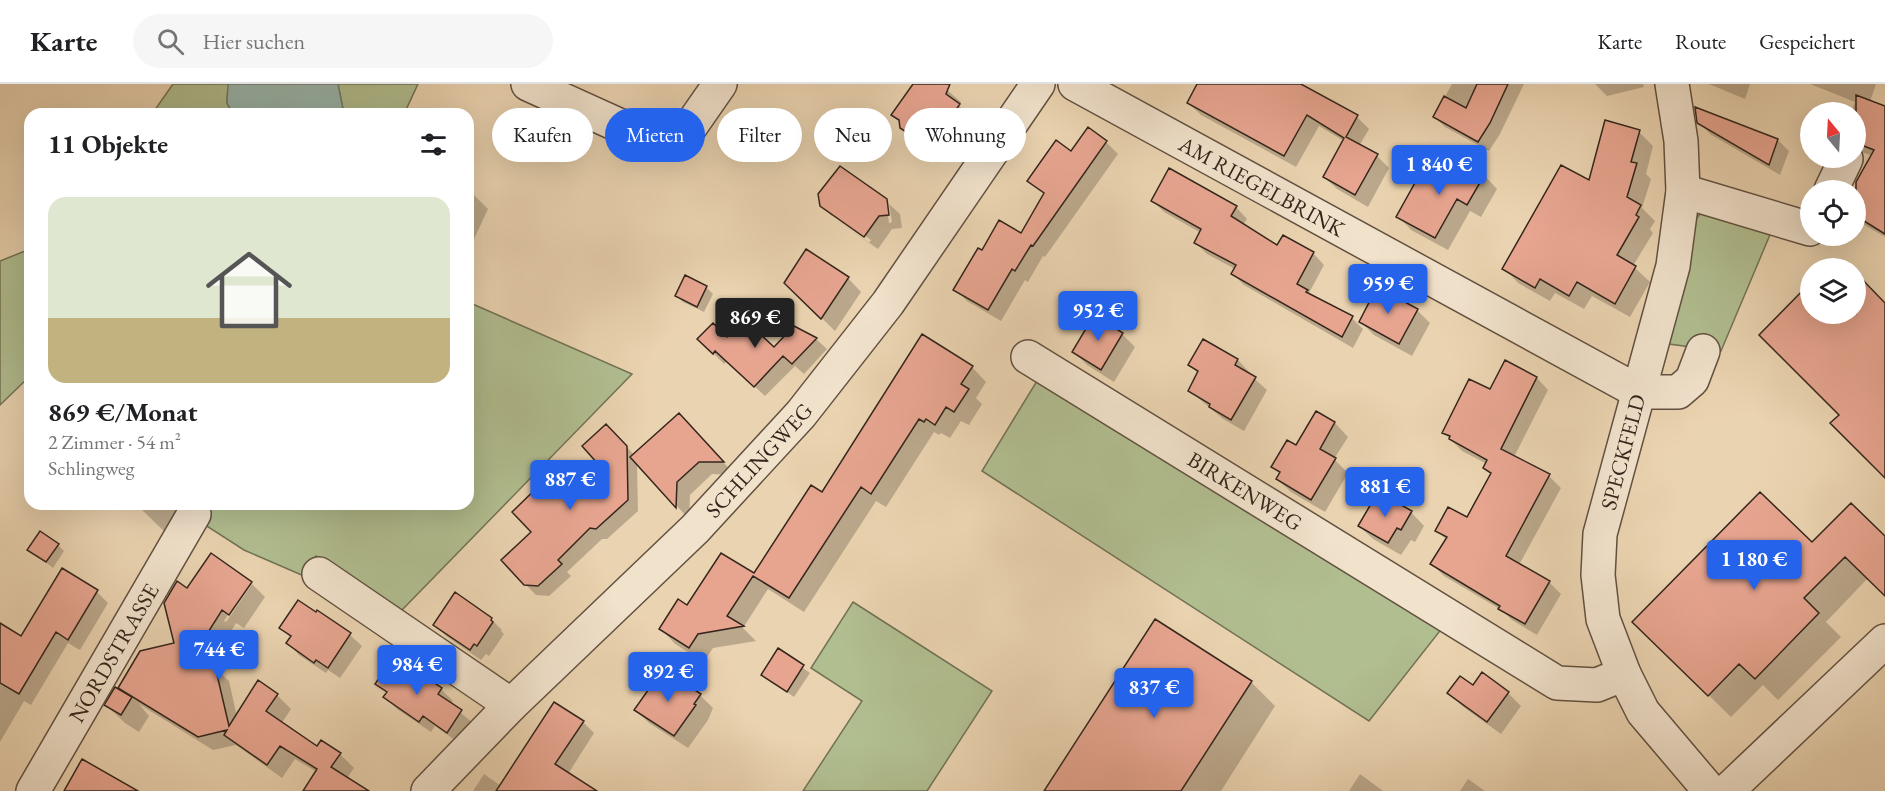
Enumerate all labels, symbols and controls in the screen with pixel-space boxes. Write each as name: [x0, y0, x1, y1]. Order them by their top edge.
search box: [133, 14, 553, 68]
text: Karte: [30, 23, 97, 59]
icon: search: [154, 25, 187, 58]
text: Hier suchen: [202, 27, 305, 56]
text: Karte: [1598, 28, 1642, 55]
text: Route: [1675, 28, 1726, 55]
text: Gespeichert: [1759, 28, 1855, 55]
north arrow: [1800, 102, 1866, 168]
map controls: [1800, 102, 1866, 324]
chip: Kaufen: [492, 108, 593, 162]
chip: Mieten: [605, 108, 705, 162]
chip: Filter: [717, 108, 802, 162]
chip: Neu: [814, 108, 892, 162]
chip: Wohnung: [904, 108, 1026, 162]
text: 11 Objekte: [48, 127, 168, 161]
icon: filters: [417, 128, 450, 161]
street label: AM RIEGELBRINK: [1173, 129, 1351, 244]
pin: 1 840 €: [1384, 145, 1494, 196]
text: 1 840 €: [1406, 151, 1472, 177]
button: locate: [1800, 180, 1866, 246]
icon: home: [195, 236, 303, 344]
button: layers: [1800, 258, 1866, 324]
pin: 959 €: [1346, 264, 1430, 315]
text: 959 €: [1362, 270, 1414, 296]
pin: 952 €: [1056, 291, 1140, 342]
text: 952 €: [1072, 297, 1124, 323]
pin: 869 €: [713, 298, 797, 349]
text: 869 €: [729, 304, 781, 330]
street label: SPECKFELD: [1594, 391, 1652, 513]
text: 869 €/Monat: [48, 395, 197, 429]
street label: SCHLINGWEG: [698, 397, 819, 524]
text: 2 Zimmer · 54 m²: [48, 429, 181, 455]
street label: BIRKENWEG: [1182, 444, 1308, 537]
text: Schlingweg: [48, 455, 134, 481]
pin: 887 €: [528, 460, 612, 511]
text: 887 €: [544, 466, 596, 492]
pin: 881 €: [1343, 467, 1427, 518]
text: 881 €: [1359, 473, 1411, 499]
pin: 1 180 €: [1699, 540, 1809, 591]
text: 1 180 €: [1721, 546, 1787, 572]
street label: NORDSTRASSE: [62, 578, 165, 727]
pin: 744 €: [177, 630, 261, 681]
text: 744 €: [193, 636, 245, 662]
pin: 984 €: [375, 645, 459, 696]
text: 984 €: [391, 651, 443, 677]
pin: 892 €: [626, 652, 710, 703]
text: 892 €: [642, 658, 694, 684]
pin: 837 €: [1112, 668, 1196, 719]
text: 837 €: [1128, 674, 1180, 700]

